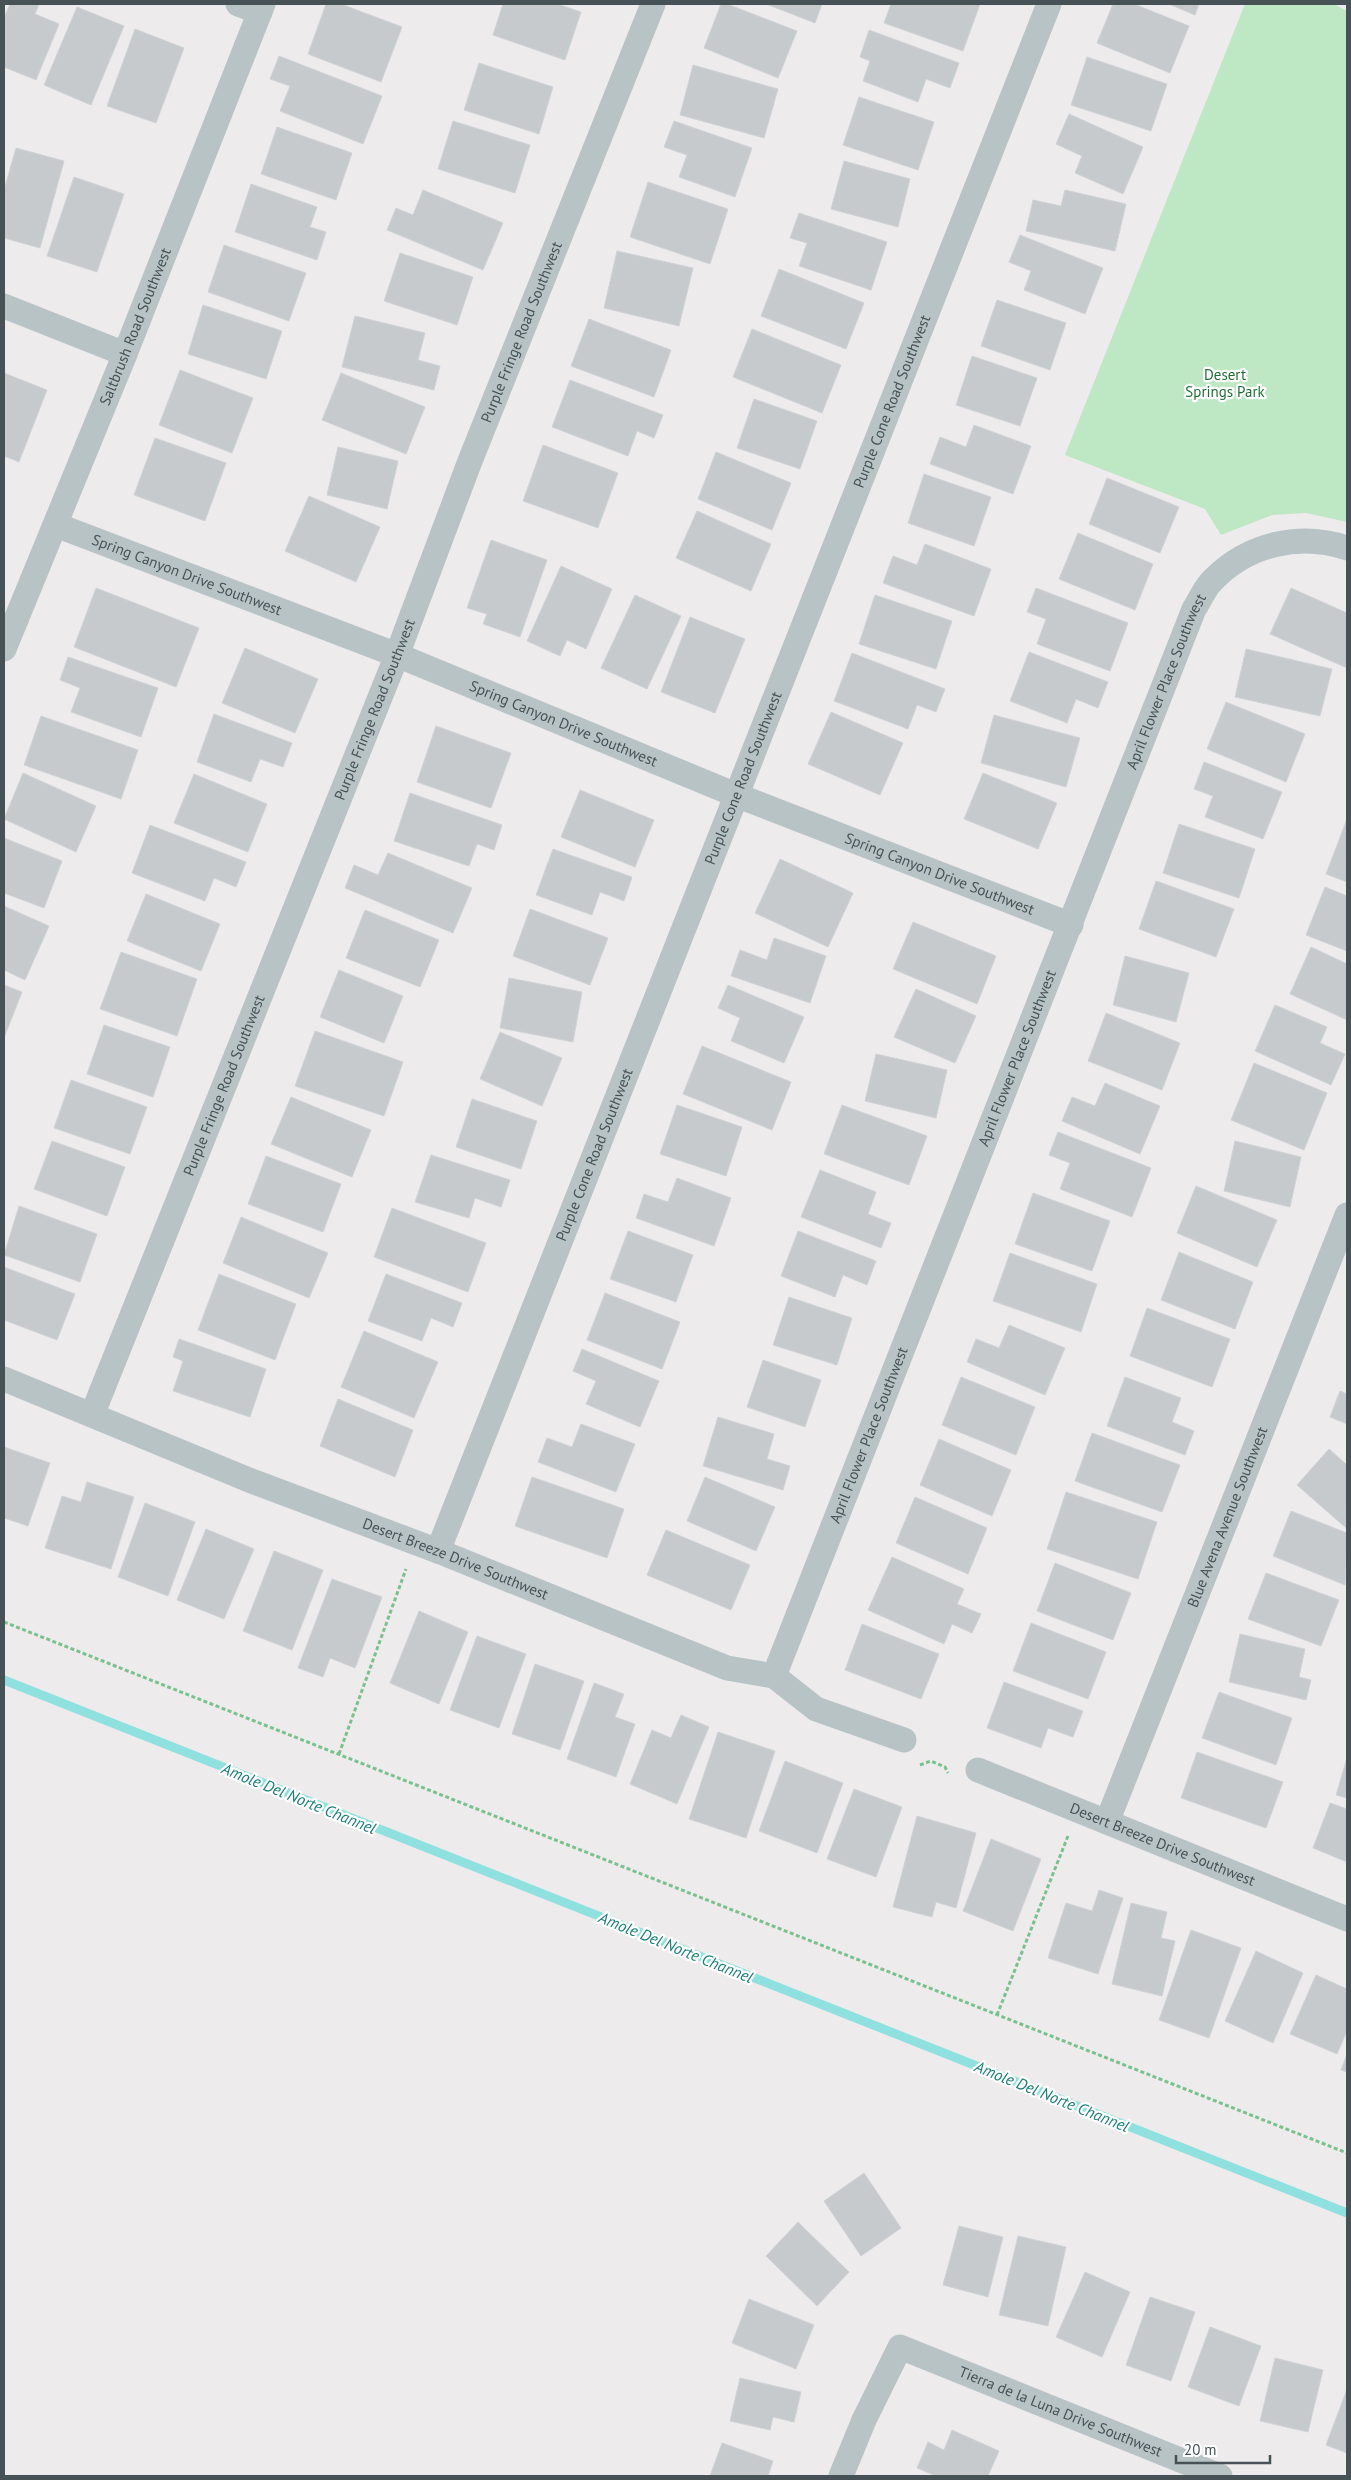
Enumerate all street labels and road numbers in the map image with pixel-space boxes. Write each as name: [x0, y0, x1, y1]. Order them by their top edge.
street label: Purple Fringe Road Southwest: [476, 239, 566, 425]
street label: Saltbrush Road Southwest: [95, 245, 175, 408]
street label: Purple Cone Road Southwest: [849, 312, 934, 490]
street label: Spring Canyon Drive Southwest: [89, 530, 285, 619]
street label: April Flower Place Southwest: [1122, 590, 1210, 772]
street label: Purple Fringe Road Southwest: [330, 616, 419, 803]
street label: Spring Canyon Drive Southwest: [467, 676, 660, 771]
street label: Purple Cone Road Southwest: [700, 689, 785, 867]
street label: Spring Canyon Drive Southwest: [842, 828, 1037, 919]
street label: April Flower Place Southwest: [974, 967, 1060, 1149]
street label: Purple Fringe Road Southwest: [179, 992, 269, 1179]
street label: Purple Cone Road Southwest: [551, 1065, 637, 1244]
street label: April Flower Place Southwest: [825, 1344, 912, 1526]
street label: Blue Avena Avenue Southwest: [1183, 1424, 1271, 1610]
street label: Desert Breeze Drive Southwest: [360, 1514, 551, 1604]
street label: Desert Breeze Drive Southwest: [1067, 1798, 1258, 1890]
street label: Tierra de la Luna Drive Southwest: [956, 2362, 1165, 2461]

